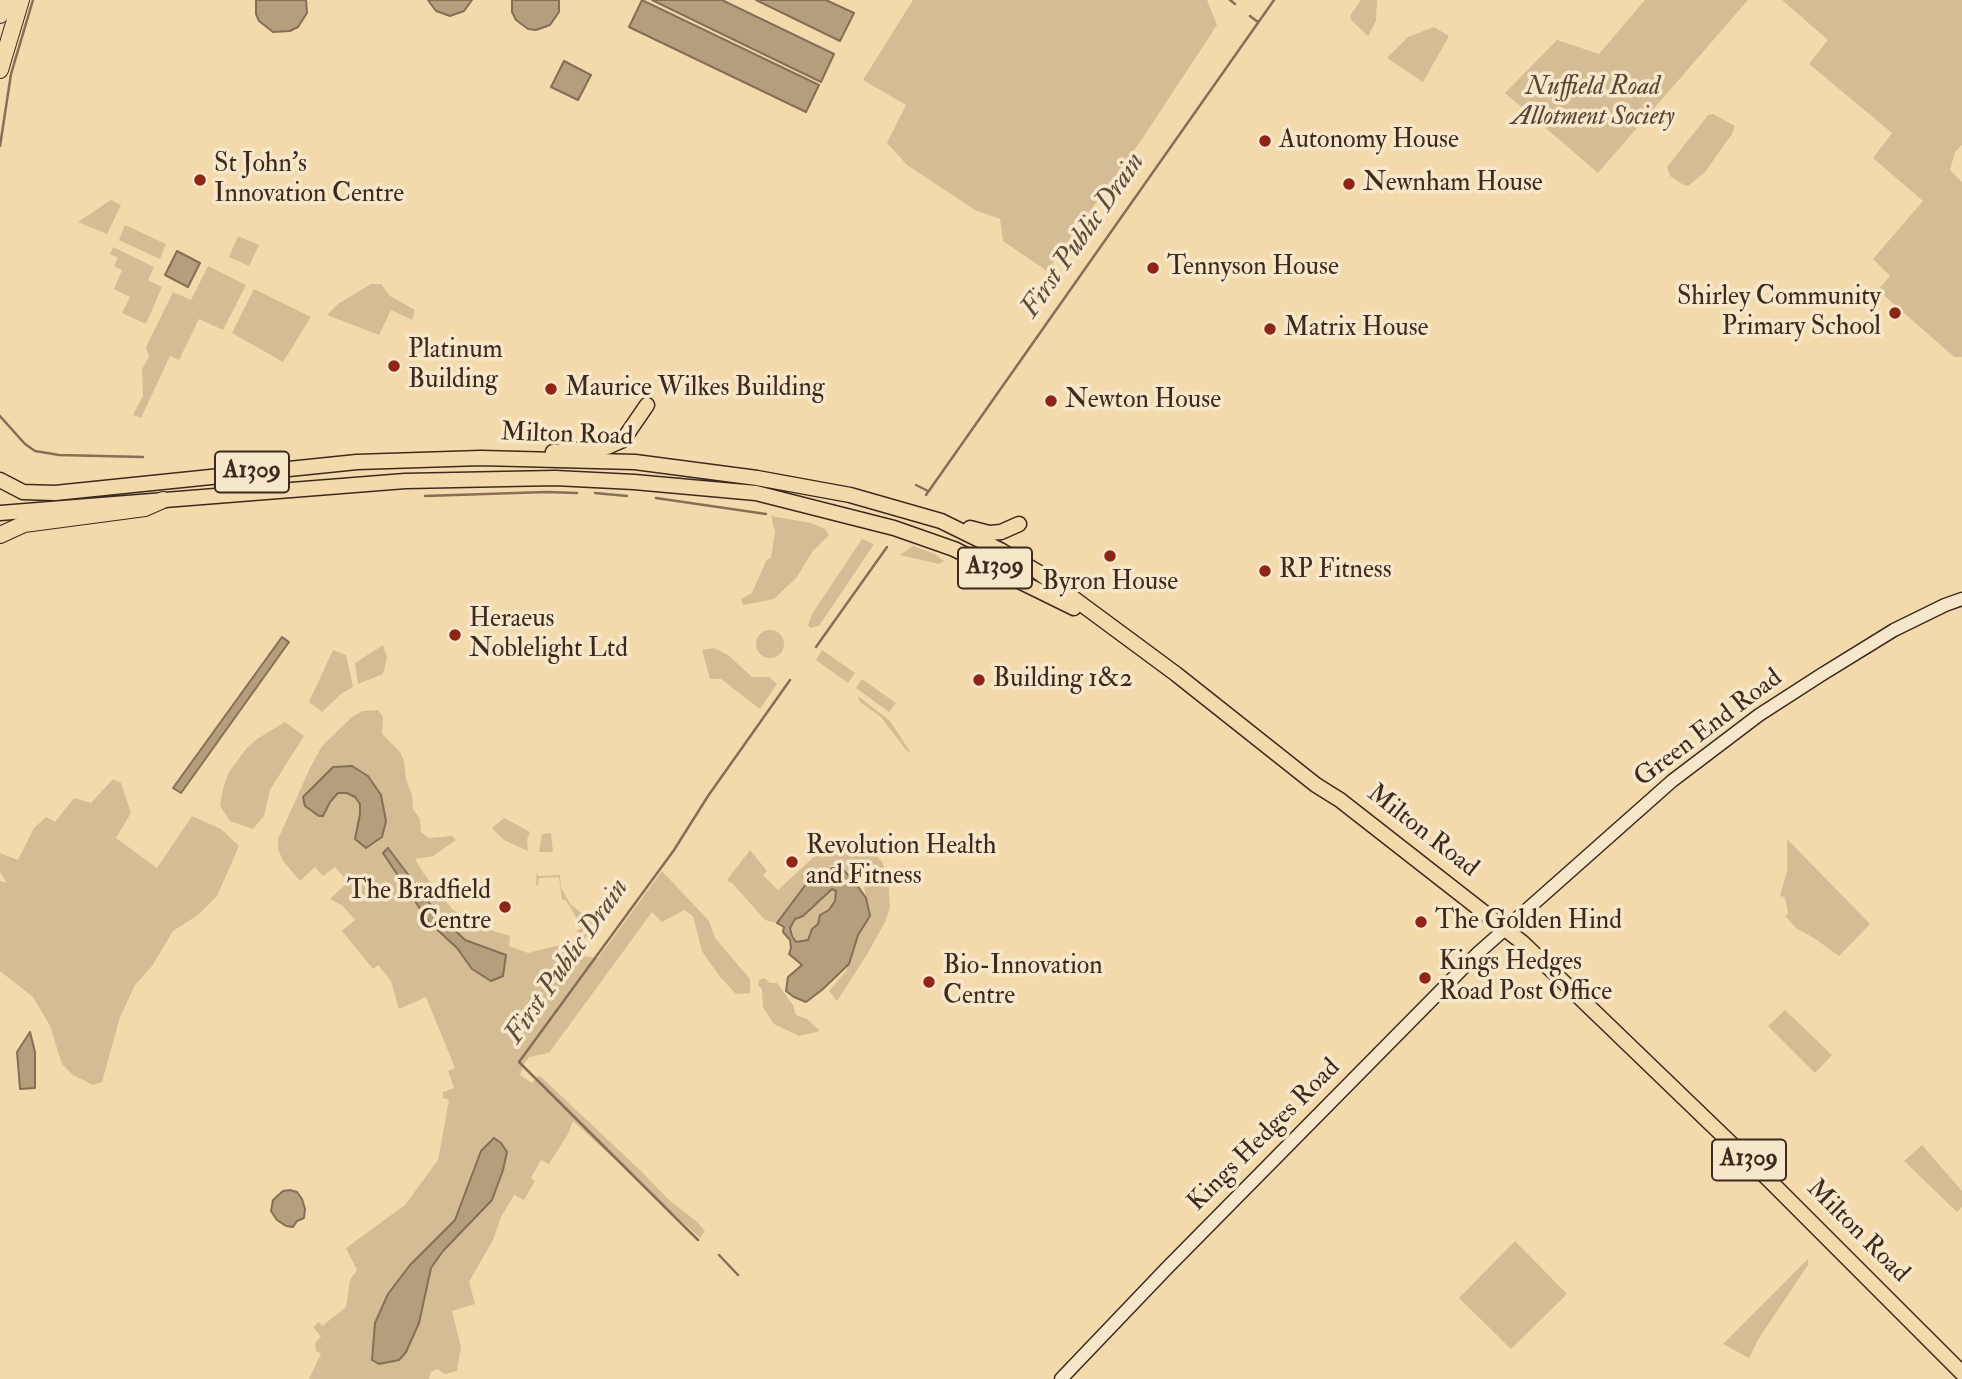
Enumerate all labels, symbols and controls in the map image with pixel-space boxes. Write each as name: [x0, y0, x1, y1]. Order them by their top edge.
park label: Nuffield Road Allotment Society: [1511, 72, 1675, 134]
place label: Autonomy House: [1279, 125, 1459, 157]
marker: Autonomy House: [1257, 133, 1273, 149]
water label: First Public Drain: [1015, 147, 1153, 325]
place label: St John's Innovation Centre: [214, 149, 404, 210]
place label: Newnham House: [1363, 168, 1543, 200]
marker: St John's Innovation Centre: [192, 172, 208, 188]
marker: Newnham House: [1341, 176, 1357, 192]
place label: Tennyson House: [1167, 252, 1339, 284]
marker: Tennyson House: [1145, 260, 1161, 276]
place label: Shirley Community Primary School: [1677, 282, 1881, 344]
marker: Shirley Community Primary School: [1887, 305, 1903, 321]
place label: Matrix House: [1284, 313, 1428, 345]
marker: Matrix House: [1262, 321, 1278, 337]
place label: Platinum Building: [408, 335, 503, 396]
marker: Platinum Building: [386, 358, 402, 374]
place label: Maurice Wilkes Building: [565, 373, 825, 405]
marker: Maurice Wilkes Building: [543, 381, 559, 397]
place label: Newton House: [1065, 385, 1221, 417]
marker: Newton House: [1043, 393, 1059, 409]
street label: Milton Road: [500, 418, 634, 454]
road number: A1309: [215, 452, 289, 492]
road number: A1309: [958, 548, 1032, 588]
marker: Byron House: [1102, 548, 1118, 564]
place label: RP Fitness: [1279, 555, 1392, 587]
marker: RP Fitness: [1257, 563, 1273, 579]
place label: Byron House: [1042, 567, 1178, 599]
place label: Heraeus Noblelight Ltd: [469, 604, 628, 666]
marker: Heraeus Noblelight Ltd: [447, 627, 463, 643]
street label: Green End Road: [1629, 663, 1789, 795]
place label: Building 1&2: [993, 664, 1133, 696]
marker: Building 1&2: [971, 672, 987, 688]
street label: Milton Road: [1360, 779, 1484, 885]
place label: Revolution Health and Fitness: [806, 831, 996, 892]
marker: Revolution Health and Fitness: [784, 854, 800, 870]
water label: First Public Drain: [499, 873, 637, 1051]
place label: The Bradfield Centre: [347, 876, 491, 938]
marker: The Bradfield Centre: [497, 899, 513, 915]
place label: The Golden Hind: [1435, 906, 1622, 938]
marker: The Golden Hind: [1413, 914, 1429, 930]
place label: Kings Hedges Road Post Office: [1439, 947, 1612, 1009]
place label: Bio-Innovation Centre: [943, 951, 1103, 1012]
marker: Kings Hedges Road Post Office: [1417, 970, 1433, 986]
marker: Bio-Innovation Centre: [921, 974, 937, 990]
street label: Kings Hedges Road: [1182, 1053, 1348, 1219]
road number: A1309: [1712, 1140, 1786, 1180]
street label: Milton Road: [1799, 1174, 1915, 1290]

